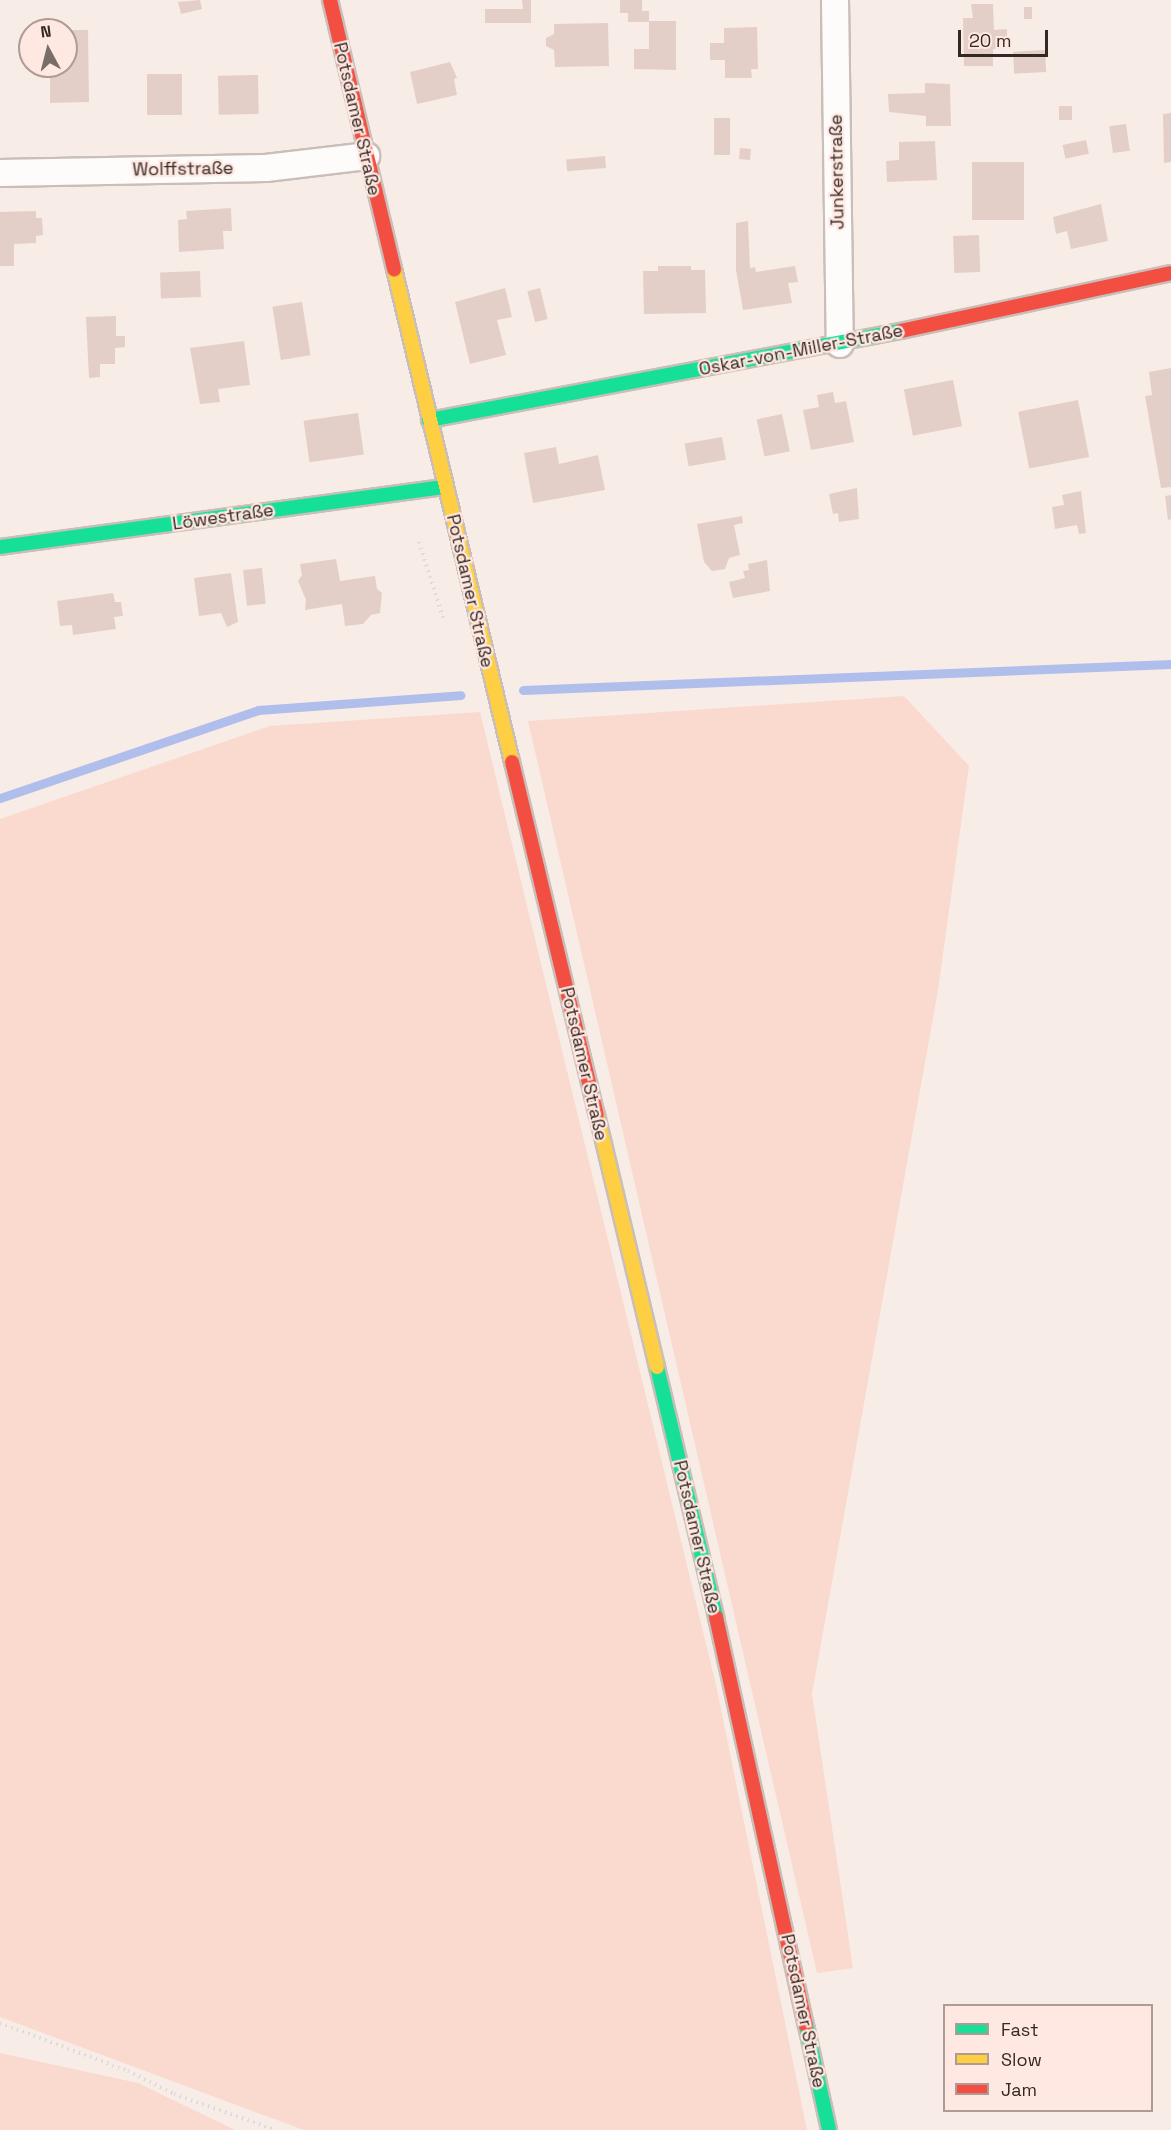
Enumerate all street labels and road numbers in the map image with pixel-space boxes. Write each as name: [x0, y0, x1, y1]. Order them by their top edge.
street label: Potsdamer Straße: [329, 40, 385, 198]
street label: Junkerstraße: [825, 114, 849, 230]
street label: Wolffstraße: [132, 157, 234, 181]
street label: Oskar-von-Miller-Straße: [697, 320, 905, 380]
street label: Löwestraße: [171, 499, 275, 535]
street label: Potsdamer Straße: [442, 512, 498, 670]
street label: Potsdamer Straße: [556, 985, 612, 1143]
street label: Potsdamer Straße: [669, 1458, 725, 1616]
street label: Potsdamer Straße: [776, 1932, 830, 2090]

